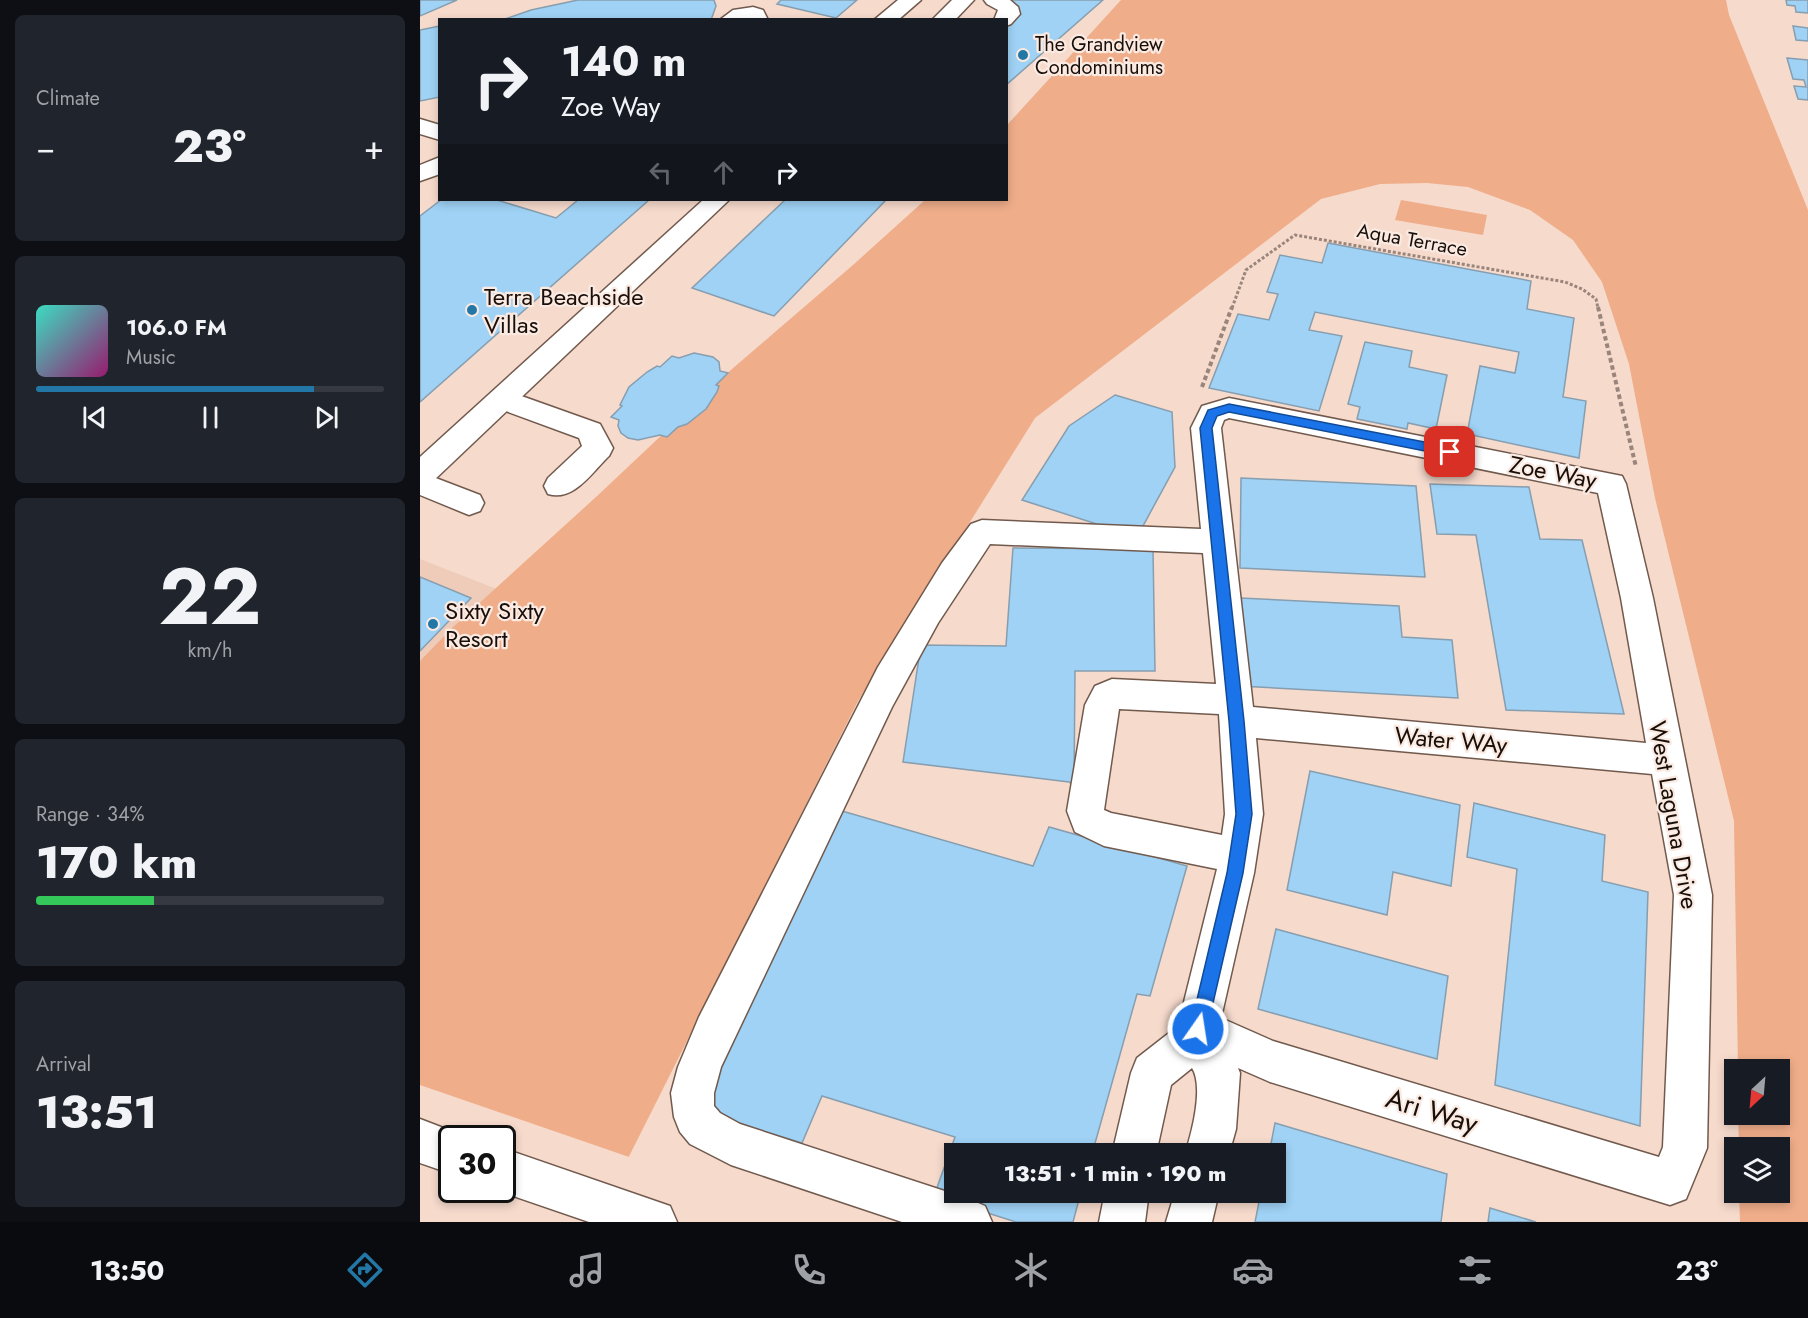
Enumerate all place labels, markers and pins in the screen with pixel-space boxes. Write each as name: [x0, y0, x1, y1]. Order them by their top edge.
place label: The Grandview Condominiums: [1035, 30, 1163, 82]
marker: The Grandview Condominiums: [1016, 48, 1030, 62]
place label: Terra Beachside Villas: [484, 279, 644, 342]
marker: Terra Beachside Villas: [465, 303, 479, 317]
pin: [1424, 426, 1475, 477]
place label: Sixty Sixty Resort: [445, 593, 544, 656]
marker: Sixty Sixty Resort: [426, 617, 440, 631]

